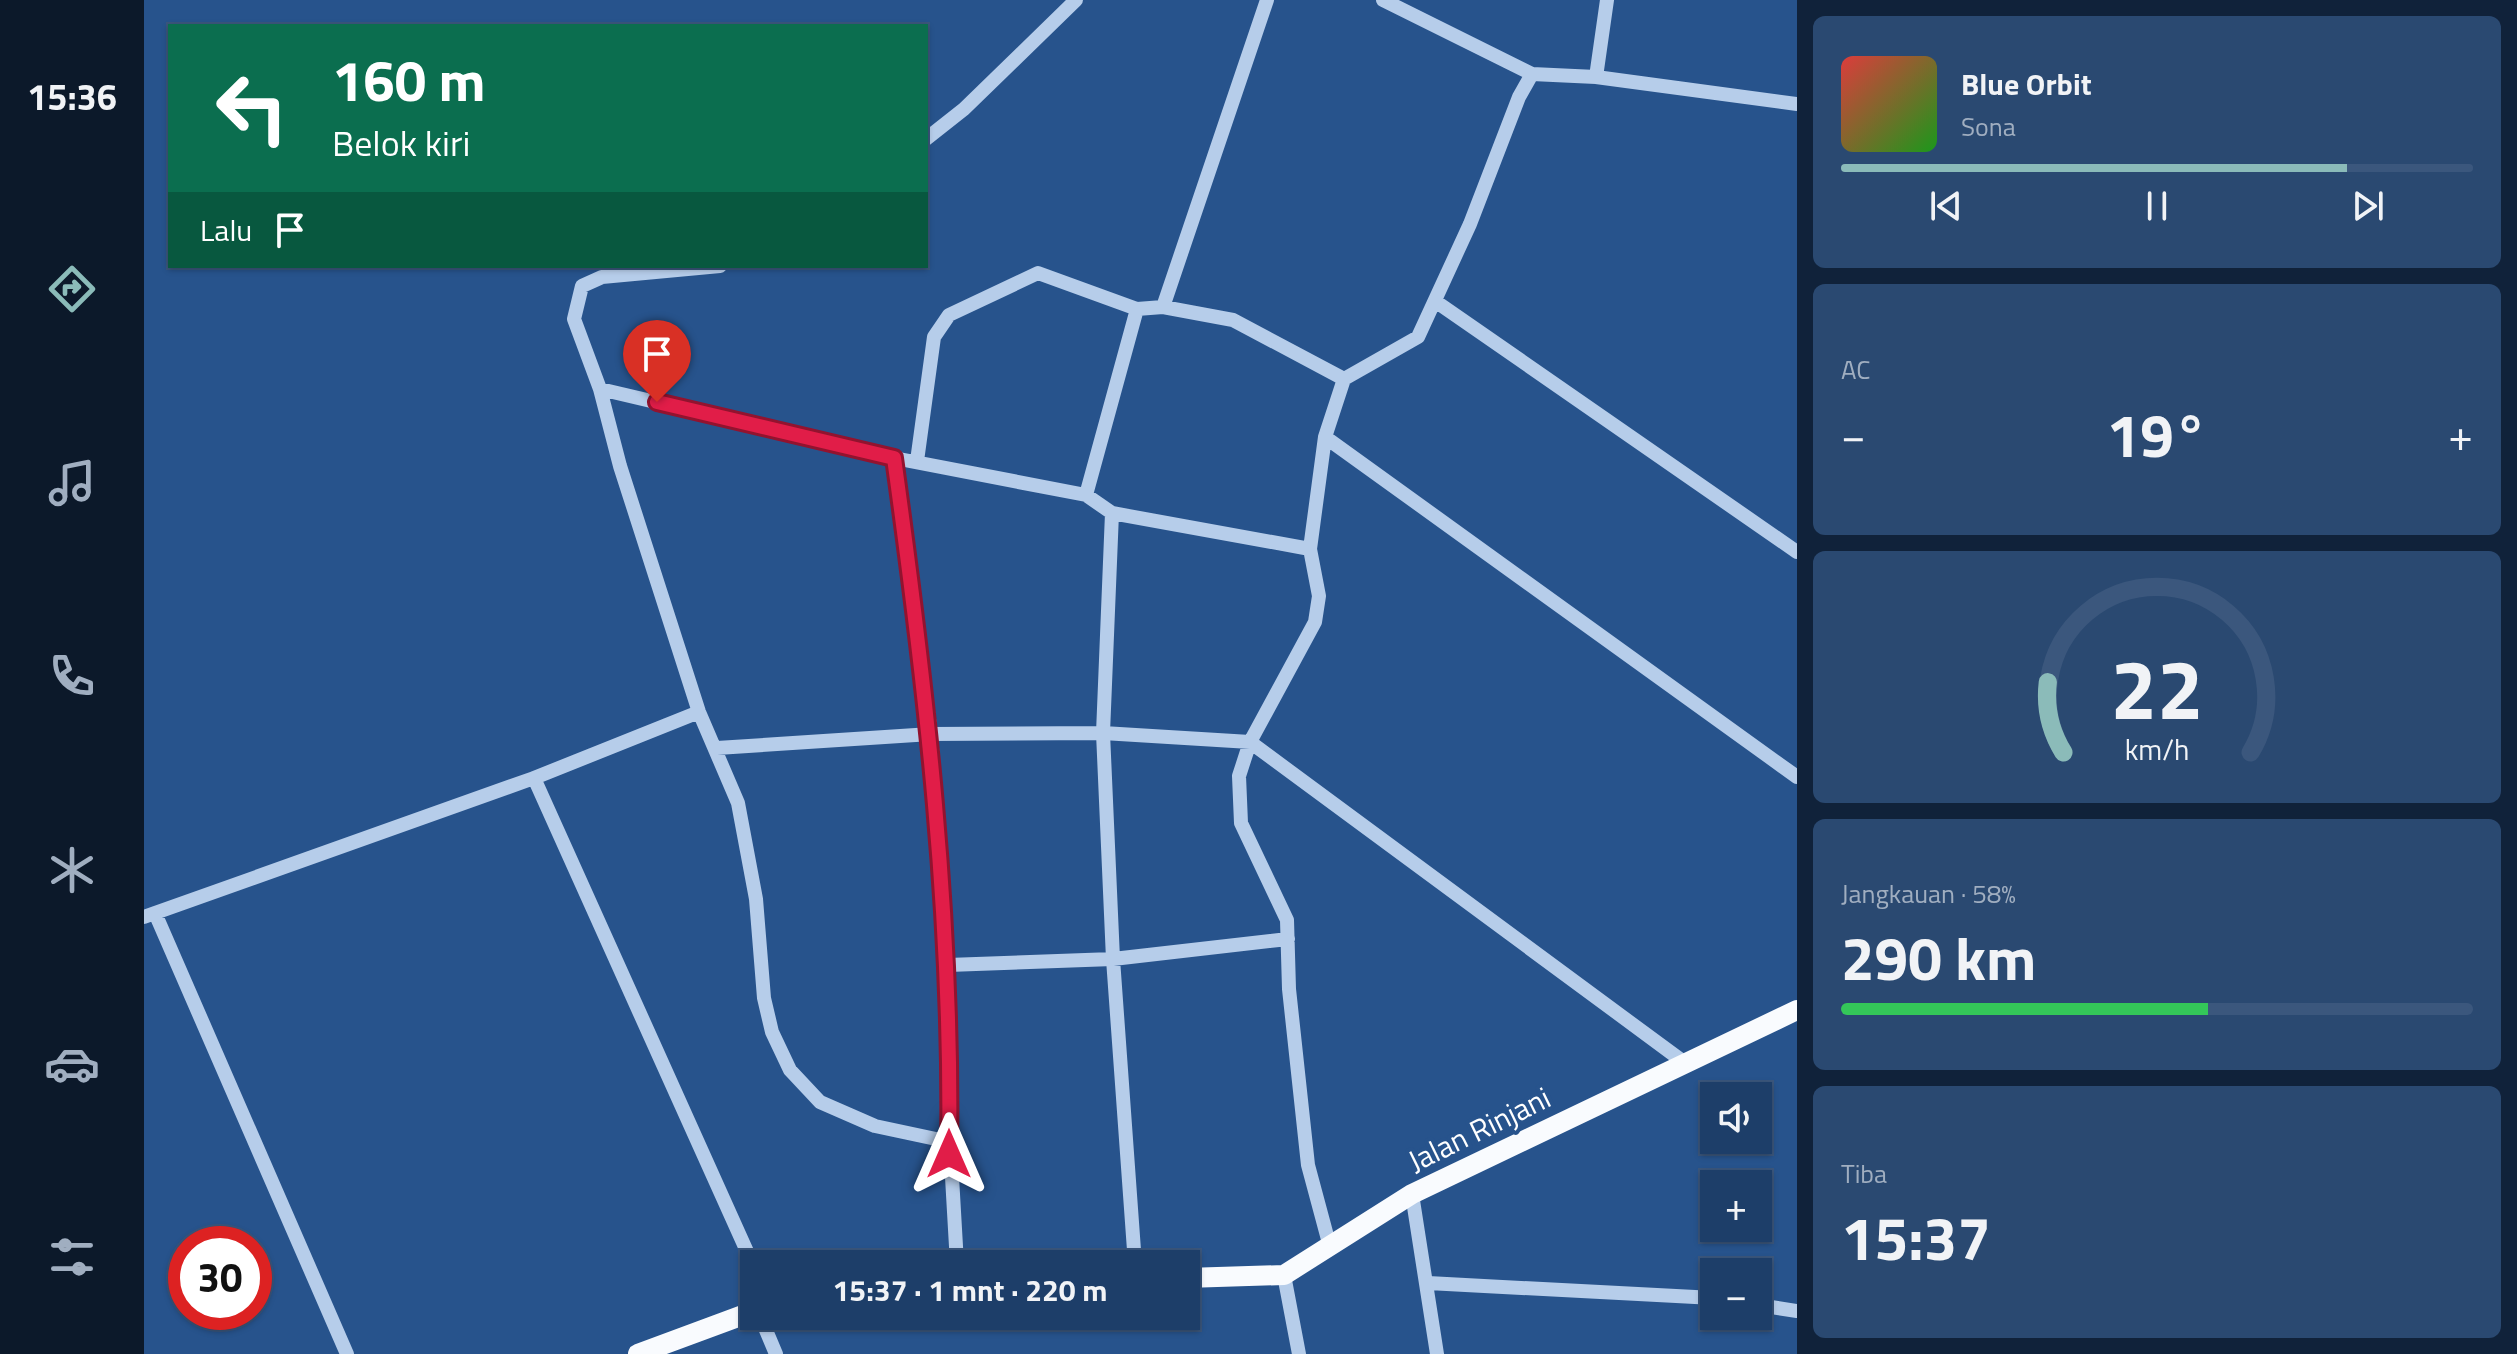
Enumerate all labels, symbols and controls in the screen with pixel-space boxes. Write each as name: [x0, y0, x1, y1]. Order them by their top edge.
text: 160 m: [332, 38, 485, 123]
icon: left: [200, 56, 304, 160]
text: Blue Orbit: [1961, 61, 2092, 107]
text: 15:36: [27, 69, 117, 124]
text: Sona: [1961, 107, 2016, 146]
text: Belok kiri: [332, 115, 470, 170]
icon: previous: [1924, 184, 1968, 228]
icon: pause: [2135, 184, 2179, 228]
icon: next: [2346, 184, 2390, 228]
text: Lalu: [200, 207, 252, 253]
icon: arrive: [268, 208, 312, 252]
icon: directions: [44, 261, 100, 317]
pin: [623, 320, 691, 402]
icon: arrive: [635, 332, 679, 376]
text: AC: [1841, 350, 1870, 389]
text: 19°: [2107, 389, 2207, 480]
text: −: [1841, 401, 1866, 468]
text: +: [2448, 401, 2473, 468]
icon: music: [44, 455, 100, 511]
text: 22: [2110, 625, 2204, 751]
icon: phone: [44, 648, 100, 704]
text: km/h: [2125, 728, 2189, 771]
icon: climate: [44, 842, 100, 898]
text: Jangkauan · 58%: [1841, 874, 2016, 913]
text: 290 km: [1841, 912, 2036, 1003]
icon: car: [44, 1036, 100, 1092]
street label: Jalan Rinjani: [1400, 1075, 1558, 1183]
map controls: [1700, 1082, 1772, 1330]
button: sound: [1700, 1082, 1772, 1154]
position arrow: [907, 1112, 991, 1196]
text: Tiba: [1841, 1154, 1887, 1193]
button: +: [1700, 1170, 1772, 1242]
text: 15:37: [1841, 1192, 1991, 1283]
speed limit sign: 30: [168, 1226, 272, 1330]
icon: filters: [44, 1229, 100, 1285]
button: −: [1700, 1258, 1772, 1330]
text: 15:37 · 1 mnt · 220 m: [833, 1267, 1107, 1313]

